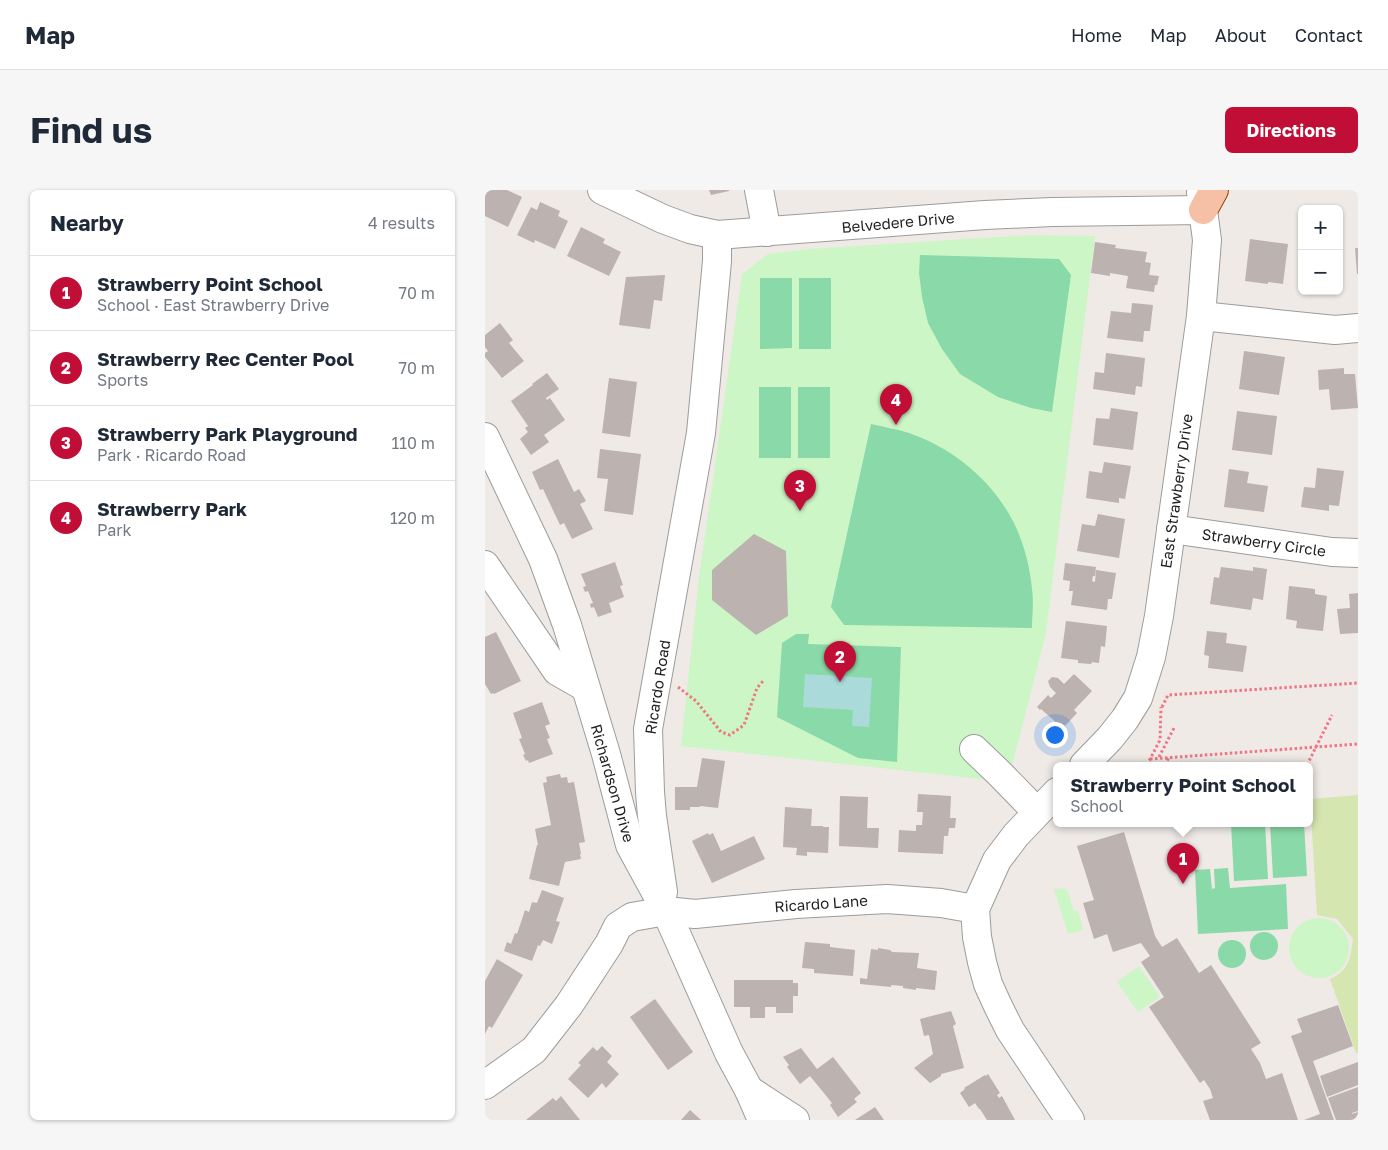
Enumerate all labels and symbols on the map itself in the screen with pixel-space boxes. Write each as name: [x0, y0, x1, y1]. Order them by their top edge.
street label: Belvedere Drive: [841, 208, 956, 236]
pin: 4: [880, 384, 912, 425]
street label: East Strawberry Drive: [1156, 412, 1196, 570]
pin: 3: [784, 470, 816, 511]
street label: Strawberry Circle: [1201, 524, 1328, 560]
street label: Ricardo Road: [641, 639, 673, 735]
pin: 2: [824, 641, 856, 682]
street label: Richardson Drive: [588, 722, 639, 844]
your location: [1042, 722, 1068, 748]
pin: 1: [1167, 843, 1199, 884]
street label: Ricardo Lane: [774, 891, 869, 915]

